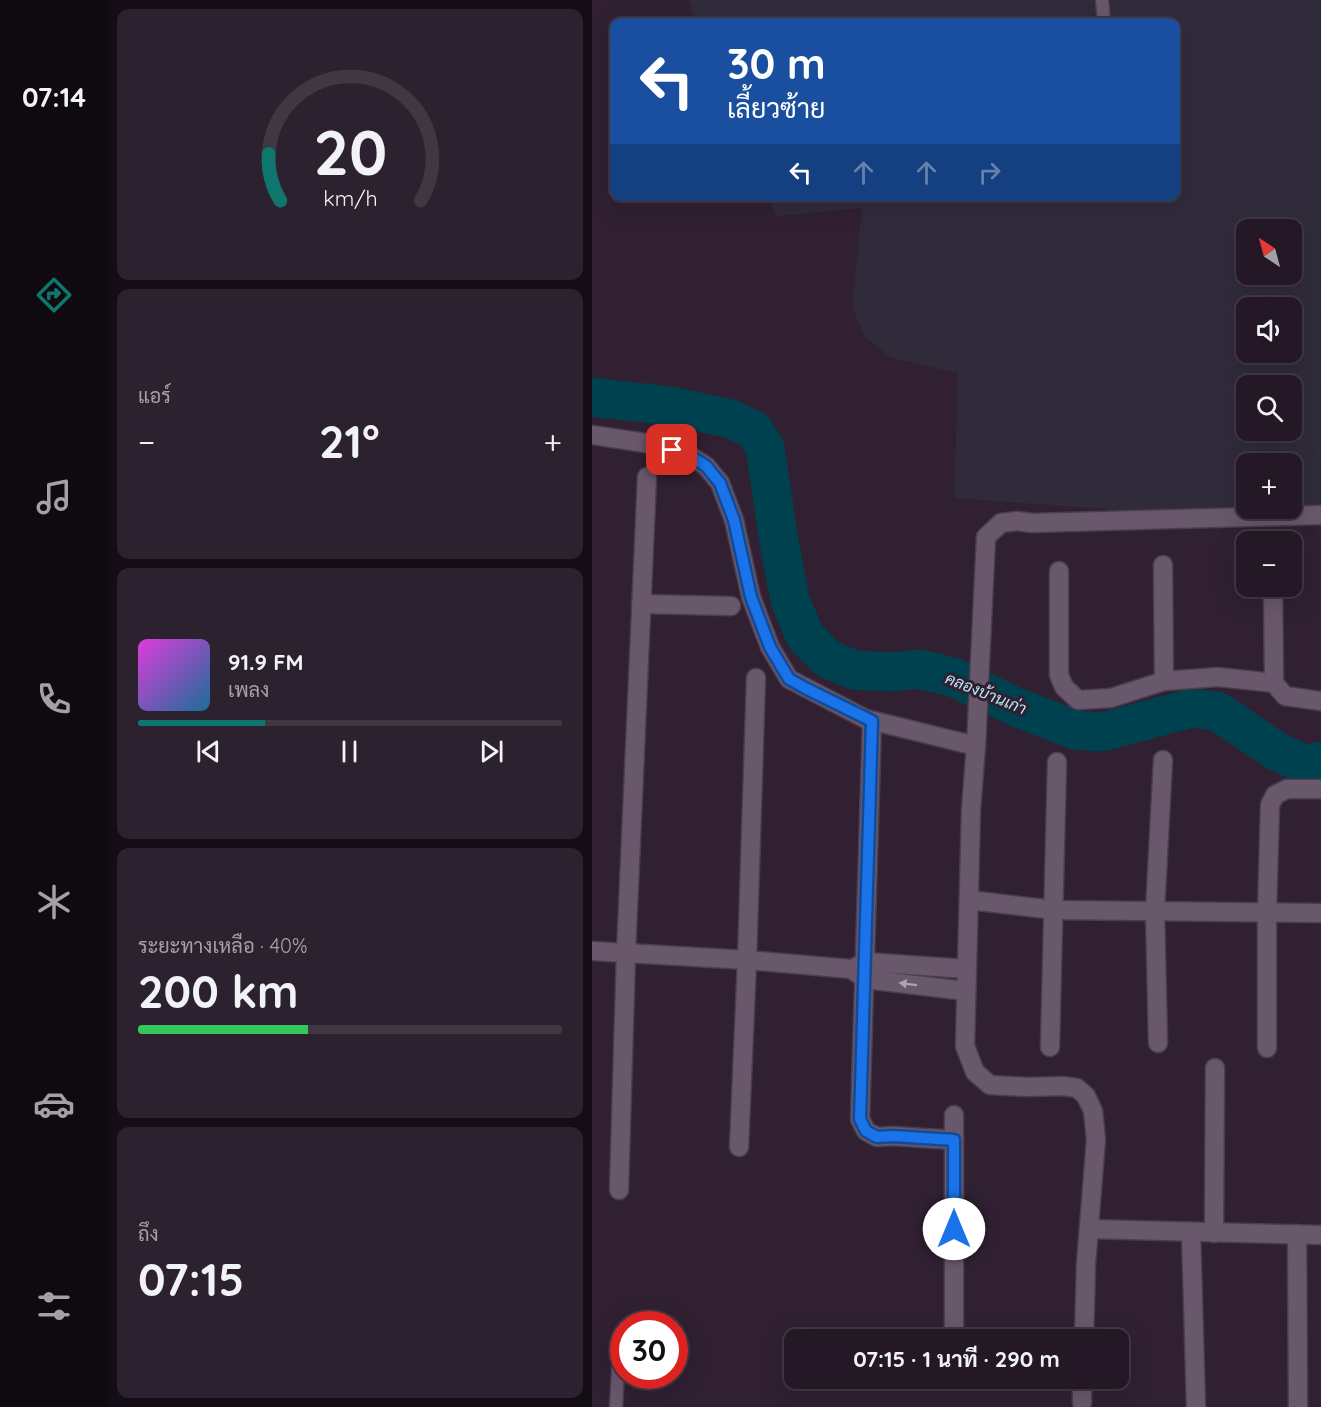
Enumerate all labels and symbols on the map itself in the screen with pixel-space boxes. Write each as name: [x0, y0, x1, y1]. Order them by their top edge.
north arrow: [1236, 219, 1302, 285]
pin: [646, 424, 697, 475]
water label: คลองบ้านเก่า: [942, 667, 1030, 718]
one-way arrow: [898, 979, 917, 989]
position arrow: [922, 1197, 986, 1261]
speed limit sign: 30: [610, 1311, 688, 1389]

